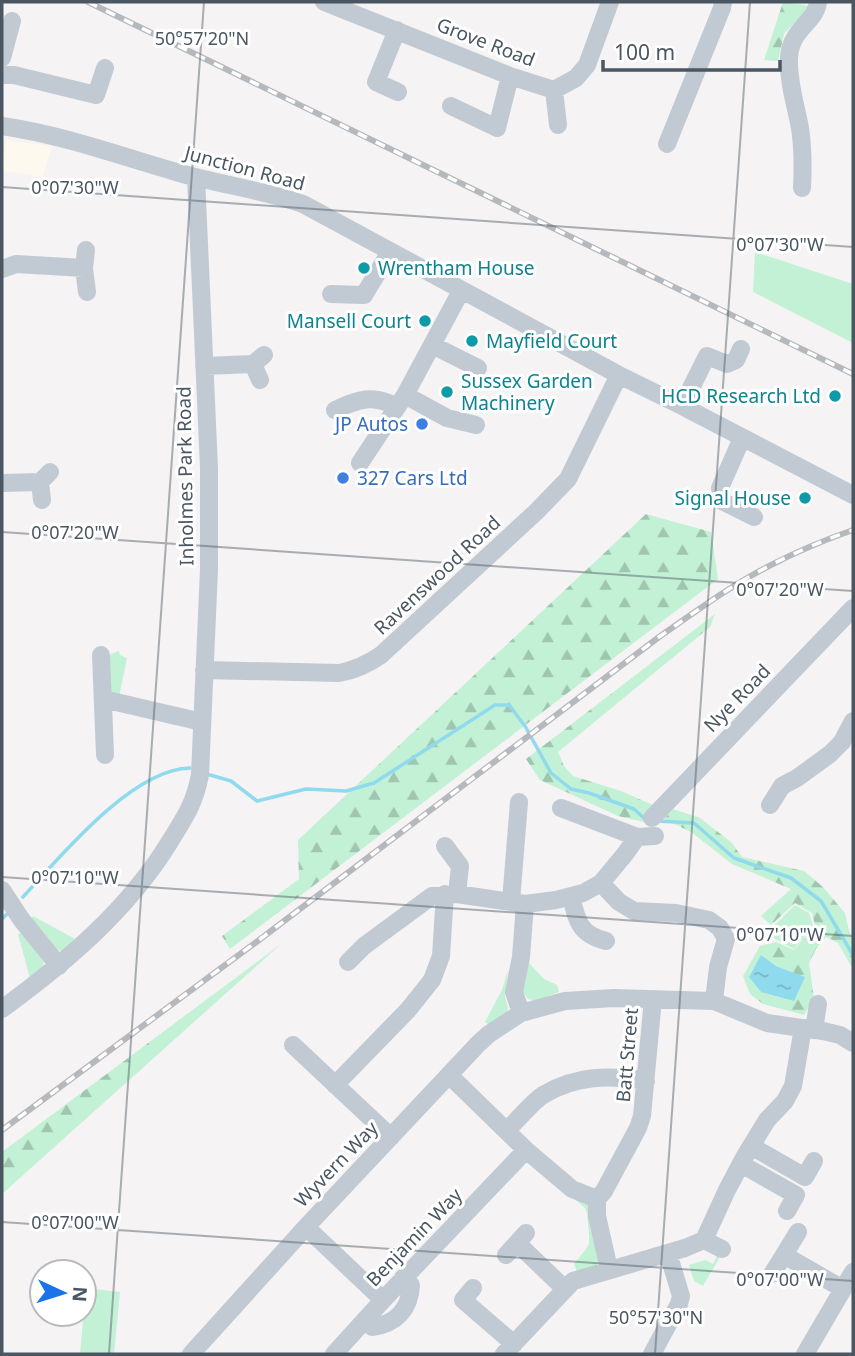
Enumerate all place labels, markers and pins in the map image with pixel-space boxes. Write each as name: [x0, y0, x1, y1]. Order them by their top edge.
place label: Wrentham House: [378, 255, 535, 281]
marker: Wrentham House: [356, 260, 372, 276]
place label: Mansell Court: [287, 308, 411, 334]
marker: Mansell Court: [417, 313, 433, 329]
place label: Mayfield Court: [486, 328, 617, 354]
marker: Mayfield Court: [464, 333, 480, 349]
place label: Sussex Garden Machinery: [461, 368, 593, 416]
place label: HCD Research Ltd: [661, 383, 821, 409]
marker: Sussex Garden Machinery: [439, 384, 455, 400]
marker: HCD Research Ltd: [827, 388, 843, 404]
place label: JP Autos: [333, 411, 408, 437]
marker: JP Autos: [414, 416, 430, 432]
place label: 327 Cars Ltd: [357, 465, 468, 491]
marker: 327 Cars Ltd: [335, 470, 351, 486]
place label: Signal House: [675, 485, 791, 511]
marker: Signal House: [797, 490, 813, 506]

